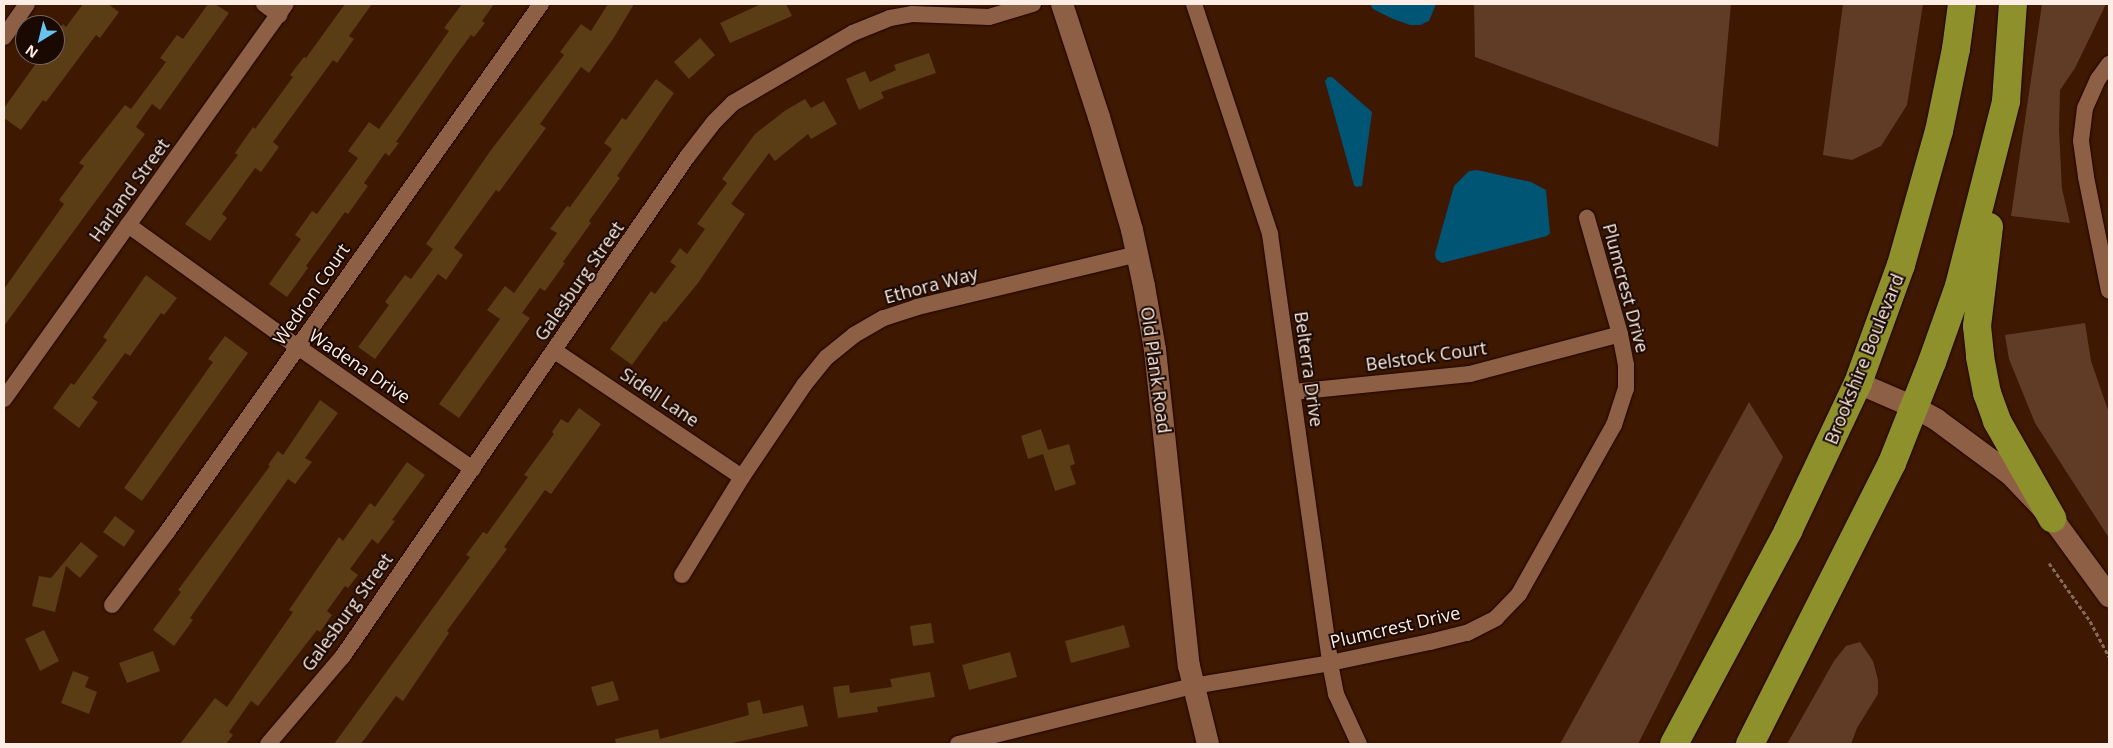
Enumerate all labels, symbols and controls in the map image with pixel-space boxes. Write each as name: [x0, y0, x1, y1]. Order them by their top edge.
north arrow: [15, 15, 65, 65]
text: N: [21, 41, 42, 63]
street label: Harland Street: [84, 134, 174, 246]
street label: Galesburg Street: [530, 217, 628, 345]
street label: Plumcrest Drive: [1598, 221, 1654, 355]
street label: Wedron Court: [268, 239, 354, 349]
street label: Ethora Way: [882, 262, 980, 308]
street label: Brookshire Boulevard: [1820, 271, 1908, 447]
street label: Old Plank Road: [1136, 305, 1176, 435]
street label: Belterra Drive: [1290, 310, 1328, 428]
street label: Wadena Drive: [305, 324, 415, 408]
street label: Belstock Court: [1364, 337, 1488, 375]
street label: Sidell Lane: [617, 363, 703, 431]
street label: Galesburg Street: [297, 549, 397, 675]
street label: Plumcrest Drive: [1328, 602, 1462, 652]

